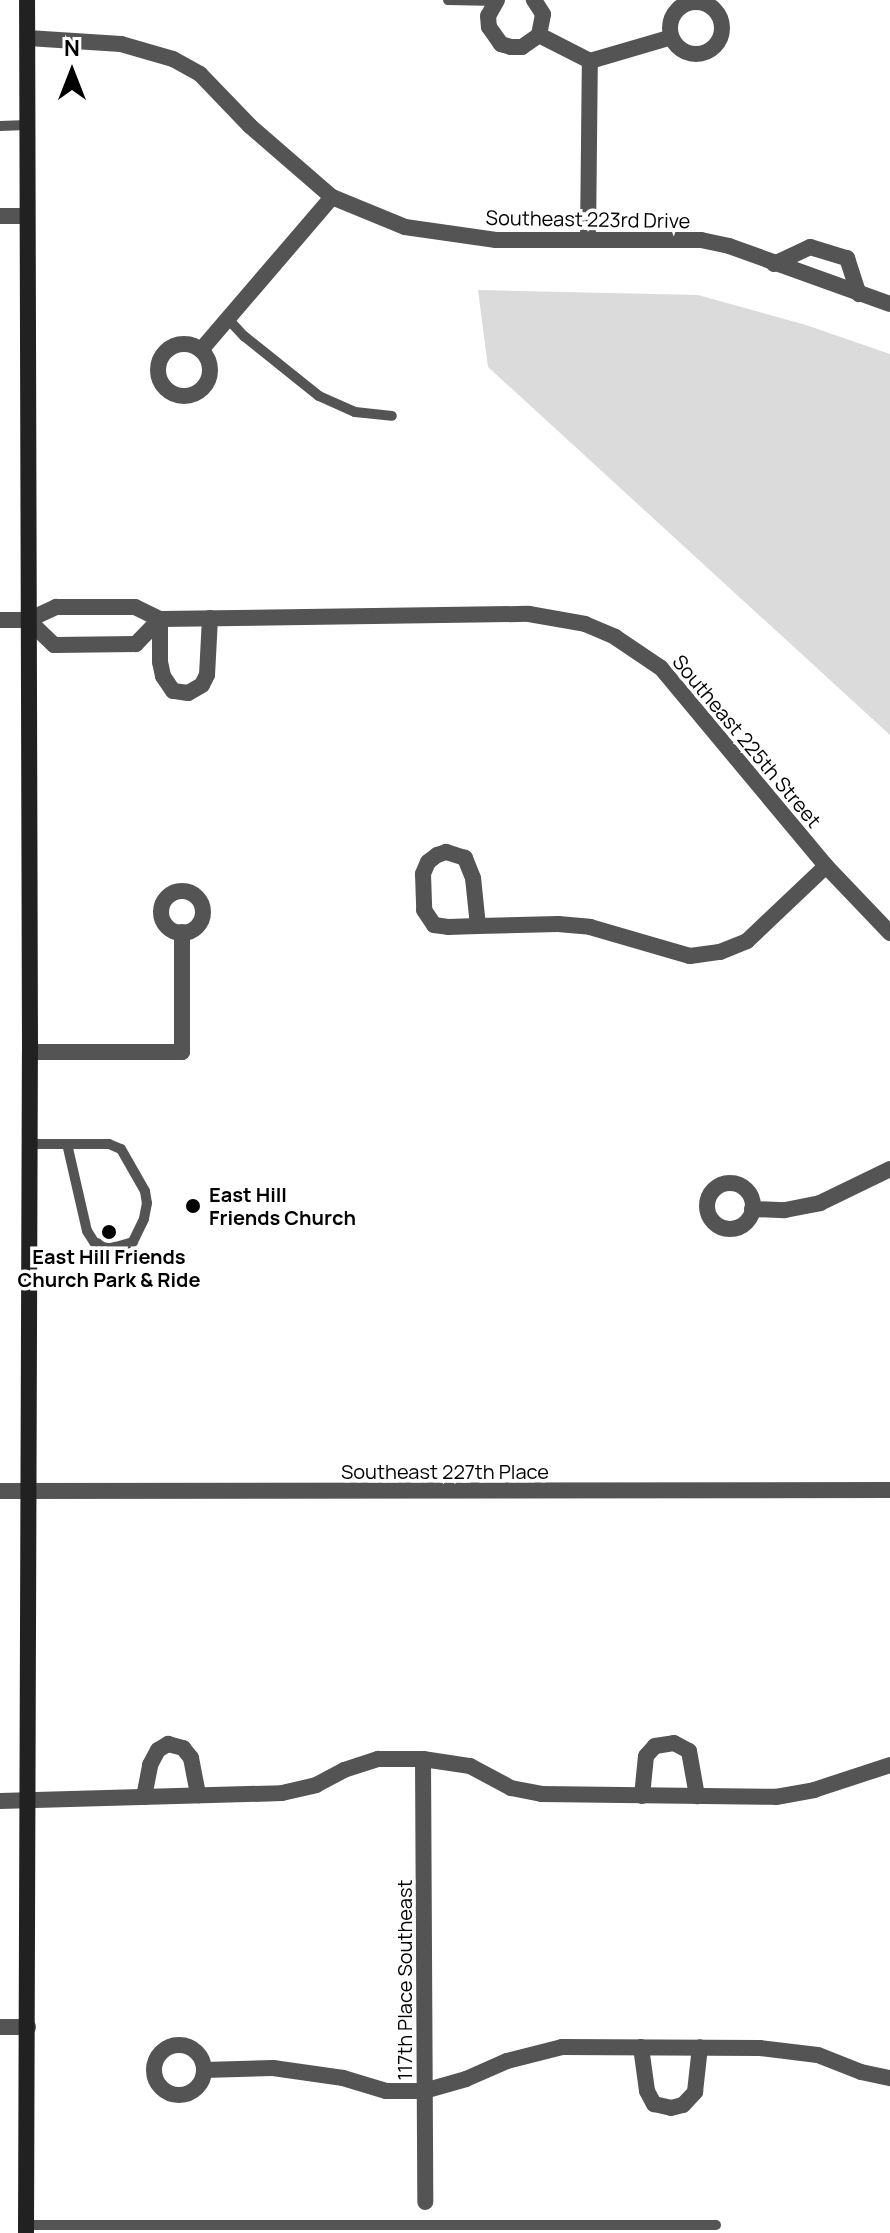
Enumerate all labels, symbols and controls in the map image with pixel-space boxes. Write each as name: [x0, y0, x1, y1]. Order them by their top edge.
north arrow: [32, 32, 112, 112]
text: N: [64, 33, 80, 63]
street label: Southeast 223rd Drive: [486, 205, 690, 233]
street label: Southeast 225th Street: [668, 650, 826, 832]
place label: East Hill Friends Church: [209, 1182, 356, 1229]
marker: East Hill Friends Church: [184, 1197, 202, 1215]
marker: East Hill Friends Church Park & Ride: [100, 1223, 118, 1241]
place label: East Hill Friends Church Park & Ride: [18, 1244, 200, 1291]
street label: Southeast 227th Place: [341, 1459, 549, 1483]
street label: 117th Place Southeast: [392, 1880, 416, 2080]

